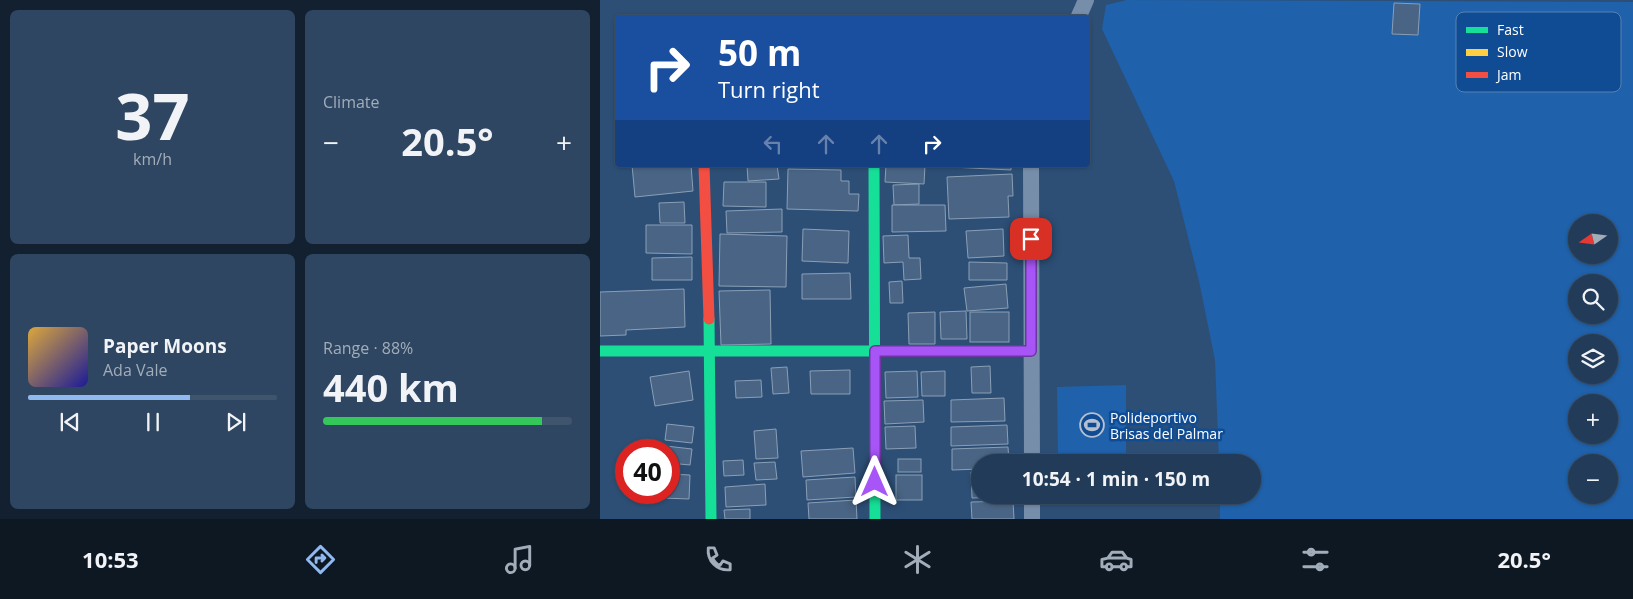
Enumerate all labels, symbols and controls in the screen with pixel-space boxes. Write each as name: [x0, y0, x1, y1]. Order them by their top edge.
legend: [1456, 12, 1621, 92]
text: Fast: [1497, 20, 1524, 39]
text: 50 m: [718, 29, 801, 76]
icon: right: [635, 35, 700, 100]
text: Slow: [1497, 42, 1528, 61]
text: Jam: [1495, 65, 1522, 84]
text: 37: [115, 71, 190, 159]
text: Turn right: [718, 74, 820, 104]
text: Climate: [323, 91, 380, 113]
text: 20.5°: [401, 115, 494, 167]
text: −: [323, 123, 339, 161]
text: +: [556, 123, 572, 161]
icon: left: [759, 130, 787, 158]
icon: ahead: [812, 130, 840, 158]
icon: ahead: [865, 130, 893, 158]
icon: right: [918, 130, 946, 158]
text: km/h: [133, 148, 172, 170]
north arrow: [1568, 214, 1618, 264]
map controls: [1568, 214, 1618, 504]
pin: [1010, 218, 1052, 260]
icon: arrive: [1017, 225, 1045, 253]
button: search: [1568, 274, 1618, 324]
text: Paper Moons: [103, 333, 227, 359]
button: layers: [1568, 334, 1618, 384]
text: Range · 88%: [323, 337, 413, 359]
text: Ada Vale: [103, 359, 167, 381]
text: 440 km: [323, 361, 459, 413]
button: +: [1568, 394, 1618, 444]
icon: previous: [56, 408, 84, 436]
icon: pause: [139, 408, 167, 436]
icon: next: [222, 408, 250, 436]
place label: Polideportivo Brisas del Palmar: [1110, 408, 1223, 443]
sports icon: Polideportivo Brisas del Palmar: [1079, 412, 1105, 438]
speed limit sign: 40: [615, 439, 680, 504]
button: −: [1568, 454, 1618, 504]
position arrow: [848, 455, 900, 507]
text: 10:54 · 1 min · 150 m: [1022, 466, 1210, 492]
icon: directions: [303, 542, 338, 577]
icon: music: [502, 542, 537, 577]
icon: phone: [701, 542, 736, 577]
icon: climate: [900, 542, 935, 577]
icon: car: [1099, 542, 1134, 577]
icon: filters: [1298, 542, 1333, 577]
text: 10:53: [82, 544, 139, 574]
text: 20.5°: [1497, 544, 1551, 574]

